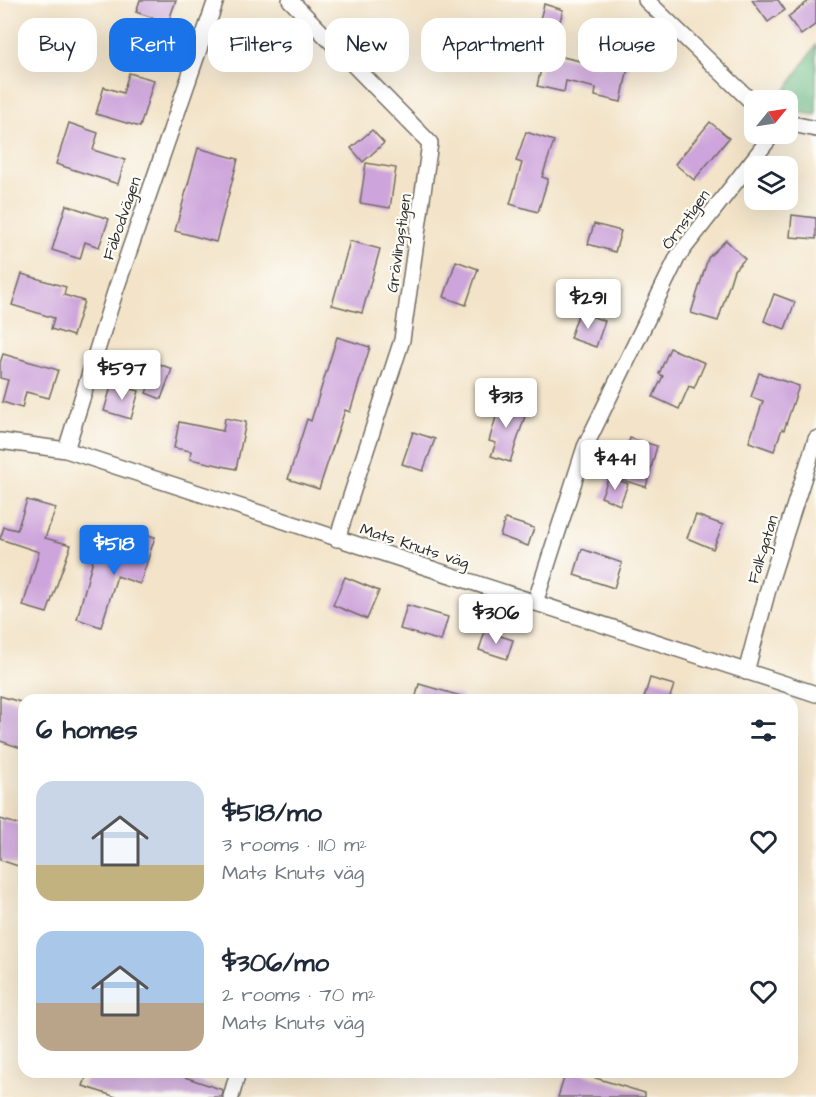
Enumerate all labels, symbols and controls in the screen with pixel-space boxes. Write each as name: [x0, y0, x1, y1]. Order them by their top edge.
chip: Buy: [18, 18, 97, 72]
chip: Rent: [109, 18, 196, 72]
chip: Filters: [208, 18, 313, 72]
chip: New: [325, 18, 409, 72]
chip: Apartment: [421, 18, 566, 72]
chip: House: [578, 18, 677, 72]
north arrow: [744, 90, 798, 144]
map controls: [744, 90, 798, 210]
button: layers: [744, 156, 798, 210]
street label: Fäbodvägen: [97, 174, 147, 263]
street label: Örnstigen: [657, 185, 716, 255]
street label: Grävlingstigen: [381, 192, 418, 294]
pin: $291: [552, 279, 624, 330]
text: $291: [570, 284, 606, 312]
pin: $597: [86, 350, 158, 401]
text: $597: [98, 355, 146, 383]
pin: $313: [470, 378, 542, 429]
text: $313: [489, 383, 523, 411]
pin: $441: [579, 440, 651, 491]
text: $441: [595, 445, 635, 473]
street label: Falkgatan: [742, 512, 785, 587]
street label: Mats Knuts väg: [357, 518, 472, 575]
pin: $518: [78, 525, 150, 576]
text: $518: [94, 530, 134, 558]
pin: $306: [460, 594, 532, 645]
text: $306: [473, 599, 519, 627]
text: 6 homes: [36, 712, 138, 748]
icon: filters: [747, 714, 780, 747]
text: $518/mo: [222, 795, 322, 831]
icon: home: [84, 805, 156, 877]
icon: heart: [747, 825, 780, 858]
text: 3 rooms · 110 m²: [222, 831, 367, 859]
text: Mats Knuts väg: [222, 859, 364, 887]
text: $306/mo: [222, 945, 329, 981]
icon: home: [84, 955, 156, 1027]
icon: heart: [747, 975, 780, 1008]
text: 2 rooms · 70 m²: [222, 981, 375, 1009]
text: Mats Knuts väg: [222, 1009, 364, 1037]

